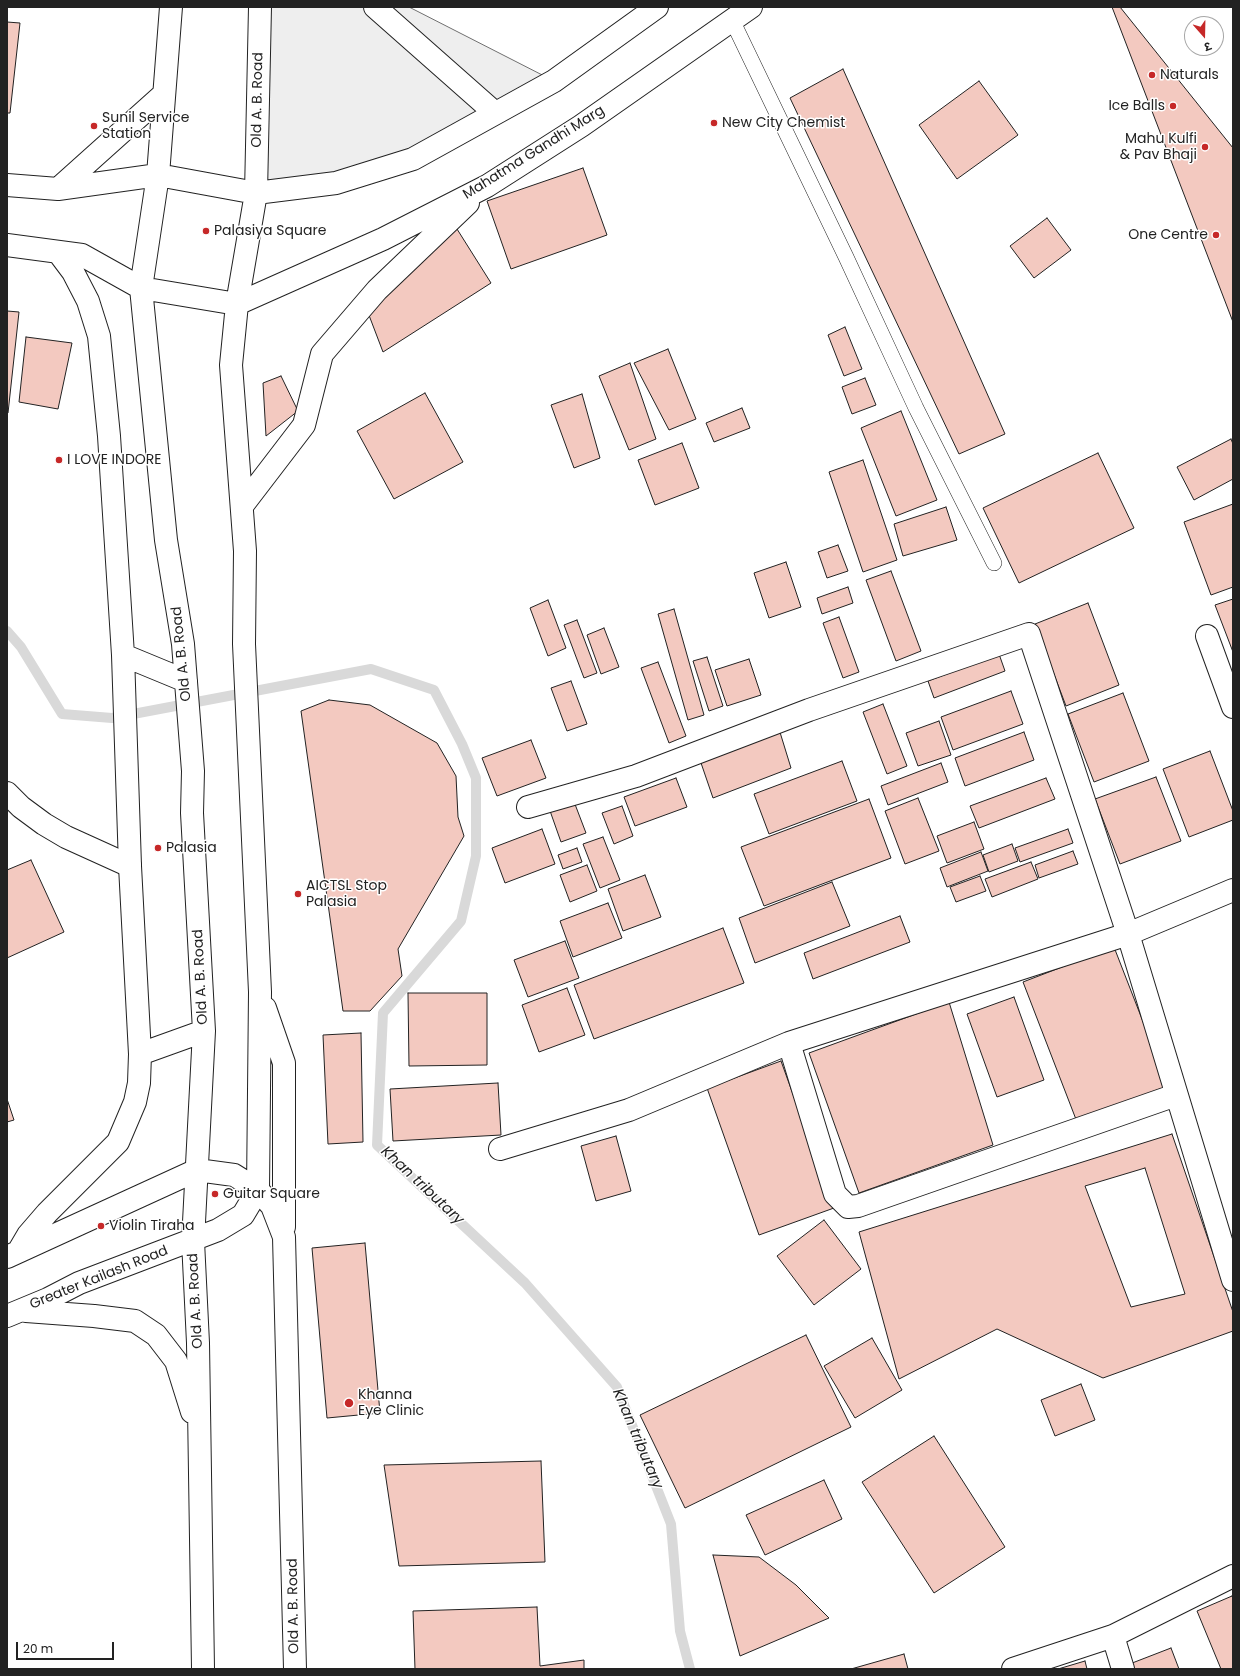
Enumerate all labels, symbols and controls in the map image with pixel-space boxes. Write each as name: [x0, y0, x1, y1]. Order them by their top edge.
north arrow: [1184, 16, 1224, 56]
text: उ: [1202, 38, 1213, 55]
street label: Old A. B. Road: [249, 52, 267, 148]
place label: Naturals: [1160, 67, 1219, 83]
marker: Naturals: [1147, 70, 1157, 80]
place label: Ice Balls: [1108, 98, 1165, 114]
marker: Ice Balls: [1168, 101, 1178, 111]
street label: Mahatma Gandhi Marg: [460, 102, 608, 204]
place label: Sunil Service Station: [102, 110, 189, 142]
place label: New City Chemist: [722, 115, 845, 131]
marker: New City Chemist: [709, 118, 719, 128]
marker: Sunil Service Station: [89, 121, 99, 131]
place label: Mahu Kulfi & Pav Bhaji: [1120, 131, 1197, 164]
marker: Mahu Kulfi & Pav Bhaji: [1200, 142, 1210, 152]
place label: Palasiya Square: [214, 223, 326, 239]
marker: Palasiya Square: [201, 226, 211, 236]
place label: One Centre: [1128, 227, 1208, 243]
marker: One Centre: [1211, 230, 1221, 240]
place label: I LOVE INDORE: [67, 452, 161, 468]
marker: I LOVE INDORE: [54, 455, 64, 465]
street label: Old A. B. Road: [169, 606, 195, 702]
place label: Palasia: [166, 840, 217, 856]
marker: Palasia: [153, 843, 163, 853]
place label: AICTSL Stop Palasia: [306, 878, 387, 910]
marker: AICTSL Stop Palasia: [293, 889, 303, 899]
street label: Old A. B. Road: [190, 929, 212, 1025]
water label: Khan tributary: [377, 1143, 467, 1229]
place label: Guitar Square: [223, 1186, 320, 1202]
marker: Guitar Square: [210, 1189, 220, 1199]
place label: Violin Tiraha: [109, 1218, 195, 1234]
marker: Violin Tiraha: [96, 1221, 106, 1231]
street label: Greater Kailash Road: [27, 1243, 171, 1313]
street label: Old A. B. Road: [185, 1253, 207, 1349]
water label: Khan tributary: [608, 1386, 666, 1492]
place label: Khanna Eye Clinic: [358, 1387, 424, 1420]
marker: Khanna Eye Clinic: [343, 1397, 355, 1409]
street label: Old A. B. Road: [285, 1558, 303, 1654]
scale bar: [18, 1634, 116, 1660]
text: 20 m: [23, 1640, 53, 1657]

